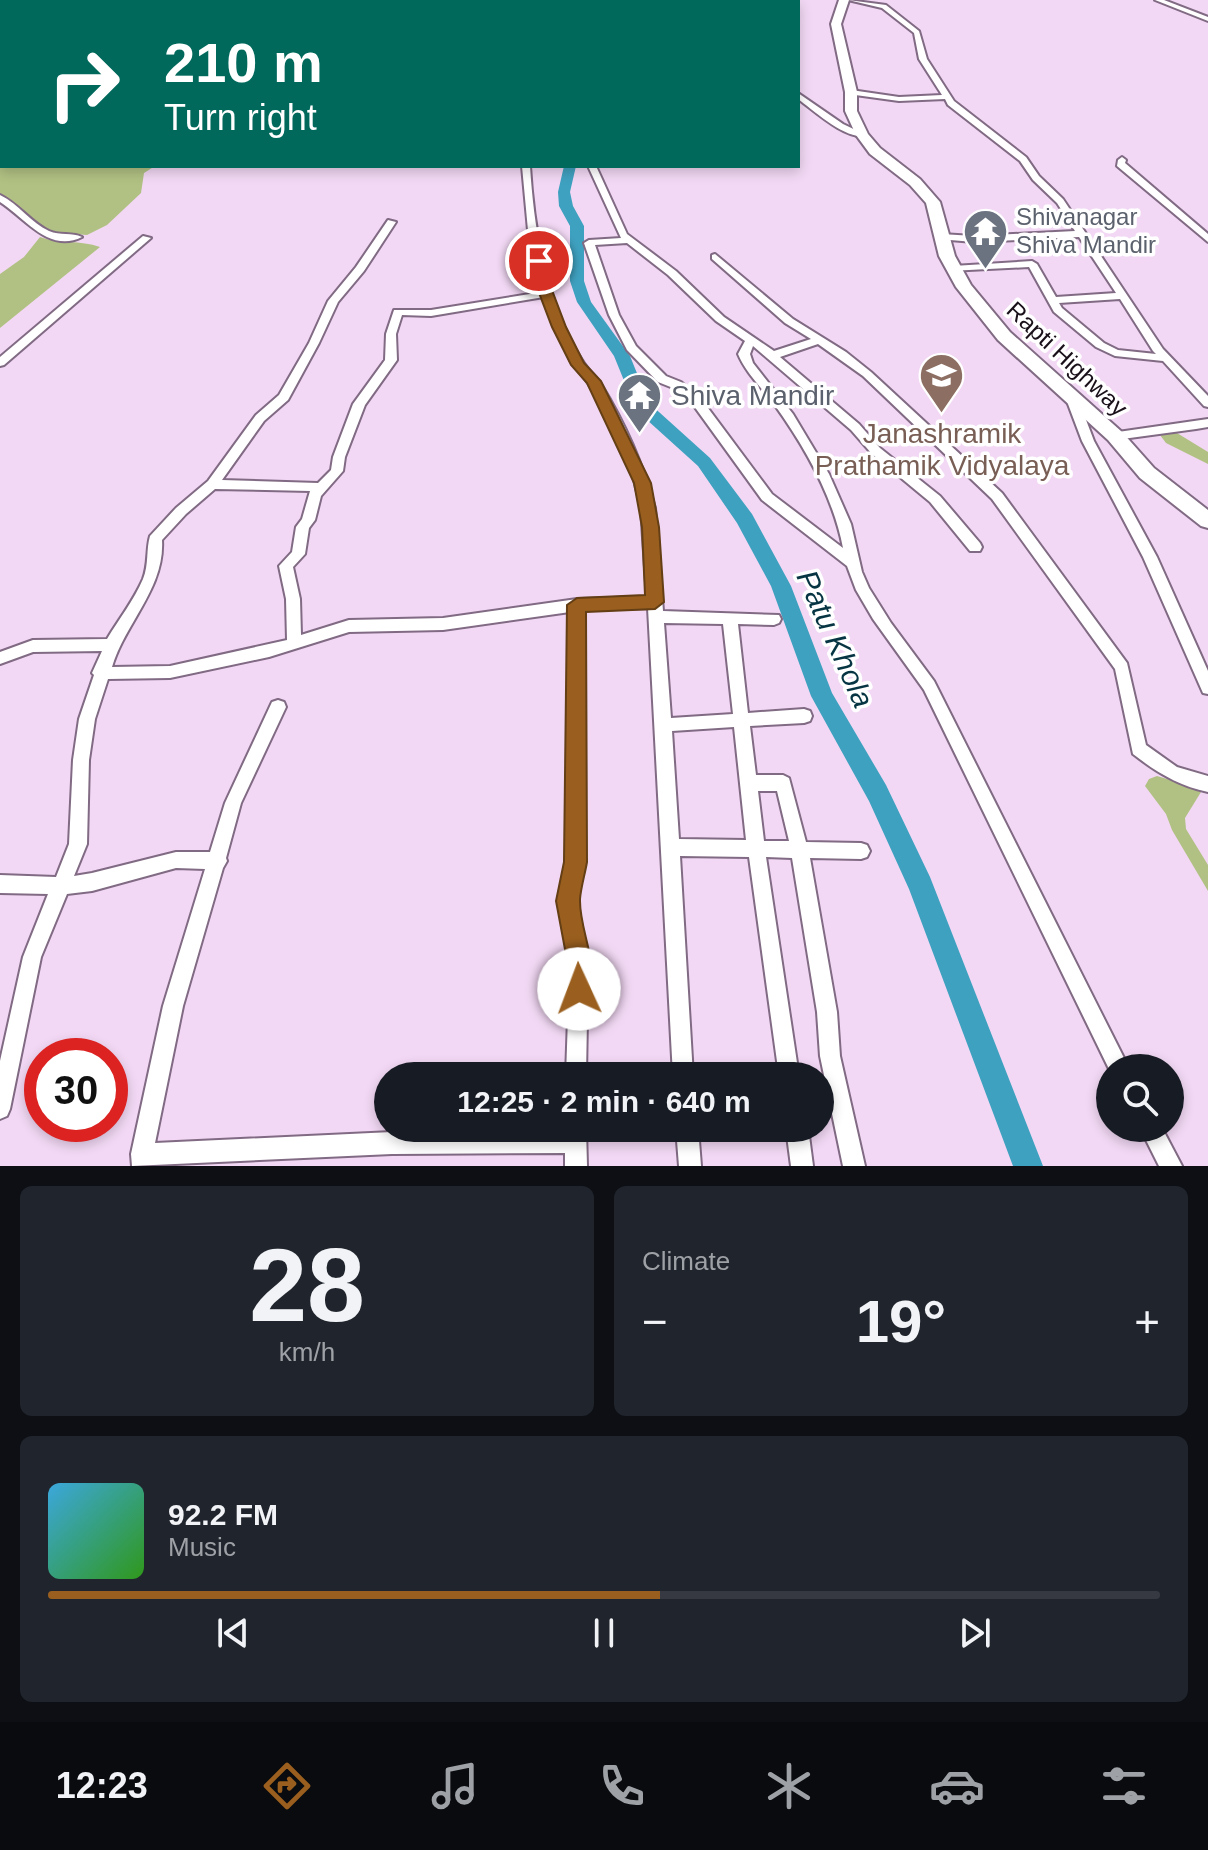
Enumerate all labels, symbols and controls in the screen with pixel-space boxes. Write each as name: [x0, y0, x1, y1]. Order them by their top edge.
text: 210 m: [164, 31, 323, 94]
icon: right: [32, 32, 136, 136]
text: Turn right: [164, 97, 317, 138]
place label: Shivanagar Shiva Mandir: [1016, 203, 1156, 258]
temple icon: Shivanagar Shiva Mandir: [961, 207, 1009, 270]
pin: [505, 227, 573, 295]
icon: arrive: [517, 239, 561, 283]
street label: Rapti Highway: [1002, 296, 1133, 421]
school or university icon: Janashramik Prathamik Vidyalaya: [918, 352, 966, 415]
temple icon: Shiva Mandir: [616, 371, 664, 434]
place label: Shiva Mandir: [671, 380, 834, 411]
place label: Janashramik Prathamik Vidyalaya: [815, 418, 1070, 481]
water label: Patu Khola: [791, 565, 880, 713]
position arrow: [537, 947, 621, 1031]
speed limit sign: 30: [24, 1038, 128, 1142]
map controls: [1096, 1054, 1184, 1142]
button: search: [1096, 1054, 1184, 1142]
text: 12:25 · 2 min · 640 m: [457, 1085, 751, 1118]
text: 28: [249, 1227, 365, 1343]
text: Climate: [642, 1246, 730, 1276]
text: 19°: [856, 1288, 946, 1355]
text: −: [642, 1297, 668, 1346]
text: +: [1134, 1297, 1160, 1346]
text: km/h: [279, 1337, 335, 1367]
text: 92.2 FM: [168, 1498, 278, 1531]
text: Music: [168, 1532, 236, 1562]
icon: previous: [211, 1611, 255, 1655]
icon: pause: [582, 1611, 626, 1655]
icon: next: [953, 1611, 997, 1655]
icon: directions: [259, 1758, 315, 1814]
icon: music: [427, 1758, 483, 1814]
icon: phone: [594, 1758, 650, 1814]
icon: climate: [761, 1758, 817, 1814]
icon: car: [929, 1758, 985, 1814]
icon: filters: [1096, 1758, 1152, 1814]
text: 12:23: [56, 1765, 148, 1806]

